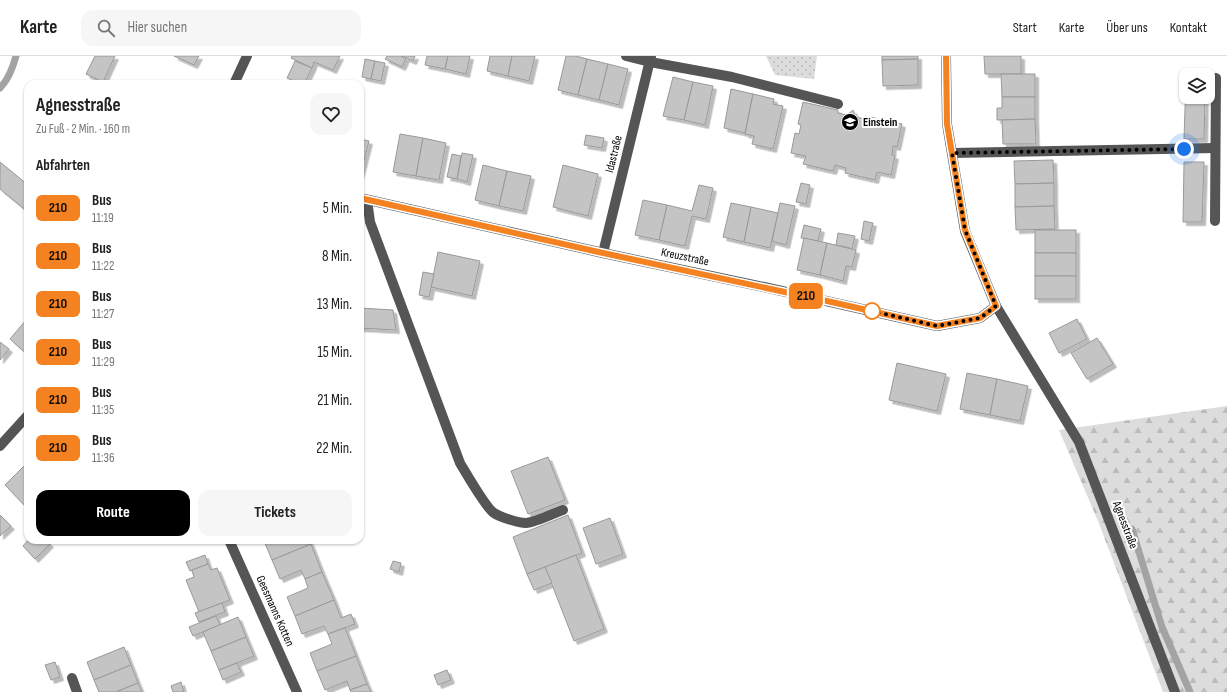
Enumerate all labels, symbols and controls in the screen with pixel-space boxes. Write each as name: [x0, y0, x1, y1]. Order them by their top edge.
search box: [81, 10, 361, 46]
text: Karte: [20, 16, 57, 39]
icon: search: [95, 17, 117, 39]
text: Hier suchen: [127, 18, 187, 37]
text: Start: [1013, 19, 1037, 36]
text: Karte: [1059, 19, 1084, 36]
text: Über uns: [1106, 19, 1148, 36]
text: Kontakt: [1170, 19, 1207, 36]
map controls: [1179, 68, 1215, 104]
button: layers: [1179, 68, 1215, 104]
button: heart: [310, 93, 352, 135]
text: Agnesstraße: [36, 94, 121, 117]
school or university icon: Einstein: [840, 112, 860, 132]
place label: Einstein: [863, 115, 897, 130]
text: Zu Fuß · 2 Min. · 160 m: [36, 121, 130, 137]
street label: Idastraße: [602, 134, 626, 174]
your location: [1174, 139, 1194, 159]
text: Abfahrten: [36, 156, 90, 175]
text: Bus: [92, 191, 111, 210]
text: 210: [49, 199, 67, 216]
text: 5 Min.: [323, 199, 352, 218]
text: 11:19: [92, 210, 114, 226]
text: Bus: [92, 239, 111, 258]
street label: Kreuzstraße: [660, 245, 710, 269]
text: 210: [49, 247, 67, 264]
text: 8 Min.: [322, 247, 352, 266]
text: 11:22: [92, 258, 114, 274]
line badge: 210: [783, 283, 829, 309]
text: Bus: [92, 287, 111, 306]
text: 210: [797, 287, 815, 304]
text: 210: [49, 295, 67, 312]
text: 13 Min.: [317, 295, 352, 314]
unlabelled marker: [863, 302, 881, 320]
text: 11:27: [92, 306, 114, 322]
text: Bus: [92, 335, 111, 354]
text: 210: [49, 343, 67, 360]
text: 15 Min.: [317, 343, 352, 362]
text: 11:29: [92, 354, 115, 370]
text: Bus: [92, 383, 111, 402]
text: 210: [49, 391, 67, 408]
text: 21 Min.: [317, 391, 352, 410]
text: 11:35: [92, 402, 114, 418]
text: Bus: [92, 431, 111, 450]
text: 210: [49, 439, 67, 456]
text: 22 Min.: [316, 439, 352, 458]
text: 11:36: [92, 450, 115, 466]
button: Route: [36, 490, 190, 536]
button: Tickets: [198, 490, 352, 536]
street label: Agnesstraße: [1109, 498, 1141, 551]
street label: Geesmanns Kotten: [253, 573, 297, 649]

